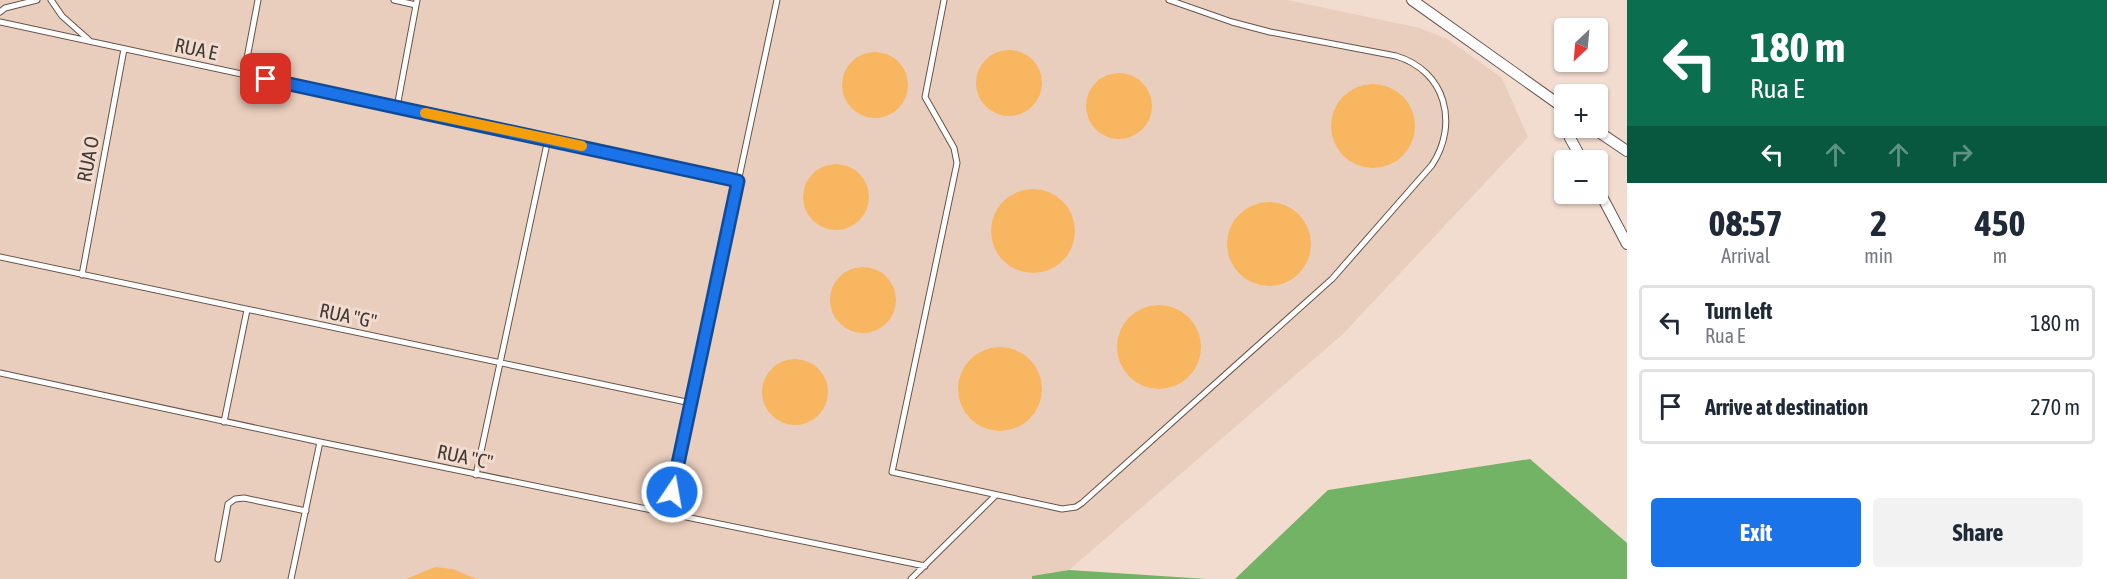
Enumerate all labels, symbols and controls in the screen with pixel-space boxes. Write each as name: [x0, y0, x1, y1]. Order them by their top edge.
north arrow: [1554, 18, 1608, 72]
map controls: [1554, 18, 1608, 204]
text: 180 m: [1750, 23, 1845, 71]
icon: left: [1651, 24, 1729, 102]
street label: RUA E: [173, 33, 220, 64]
pin: [240, 53, 291, 104]
icon: arrive: [249, 62, 282, 95]
text: Rua E: [1750, 73, 1804, 104]
button: +: [1554, 84, 1608, 138]
street label: RUA O: [72, 134, 103, 184]
icon: left: [1756, 138, 1789, 171]
icon: ahead: [1819, 138, 1852, 171]
icon: ahead: [1882, 138, 1915, 171]
icon: right: [1945, 138, 1978, 171]
button: −: [1554, 150, 1608, 204]
text: 08:57: [1709, 202, 1783, 244]
text: 2: [1870, 202, 1887, 244]
text: 450: [1975, 202, 2025, 244]
text: Arrival: [1721, 244, 1770, 267]
text: min: [1864, 244, 1893, 267]
text: m: [1993, 244, 2007, 267]
street label: RUA "G": [317, 298, 379, 333]
text: Turn left: [1705, 298, 1772, 324]
icon: left: [1654, 306, 1687, 339]
text: 180 m: [2030, 310, 2080, 336]
text: Rua E: [1705, 324, 1745, 347]
icon: arrive: [1654, 390, 1687, 423]
text: Arrive at destination: [1705, 394, 1868, 420]
text: 270 m: [2030, 394, 2080, 420]
street label: RUA "C": [435, 439, 495, 474]
position arrow: [640, 460, 704, 524]
button: Exit: [1651, 498, 1861, 567]
button: Share: [1873, 498, 2083, 567]

